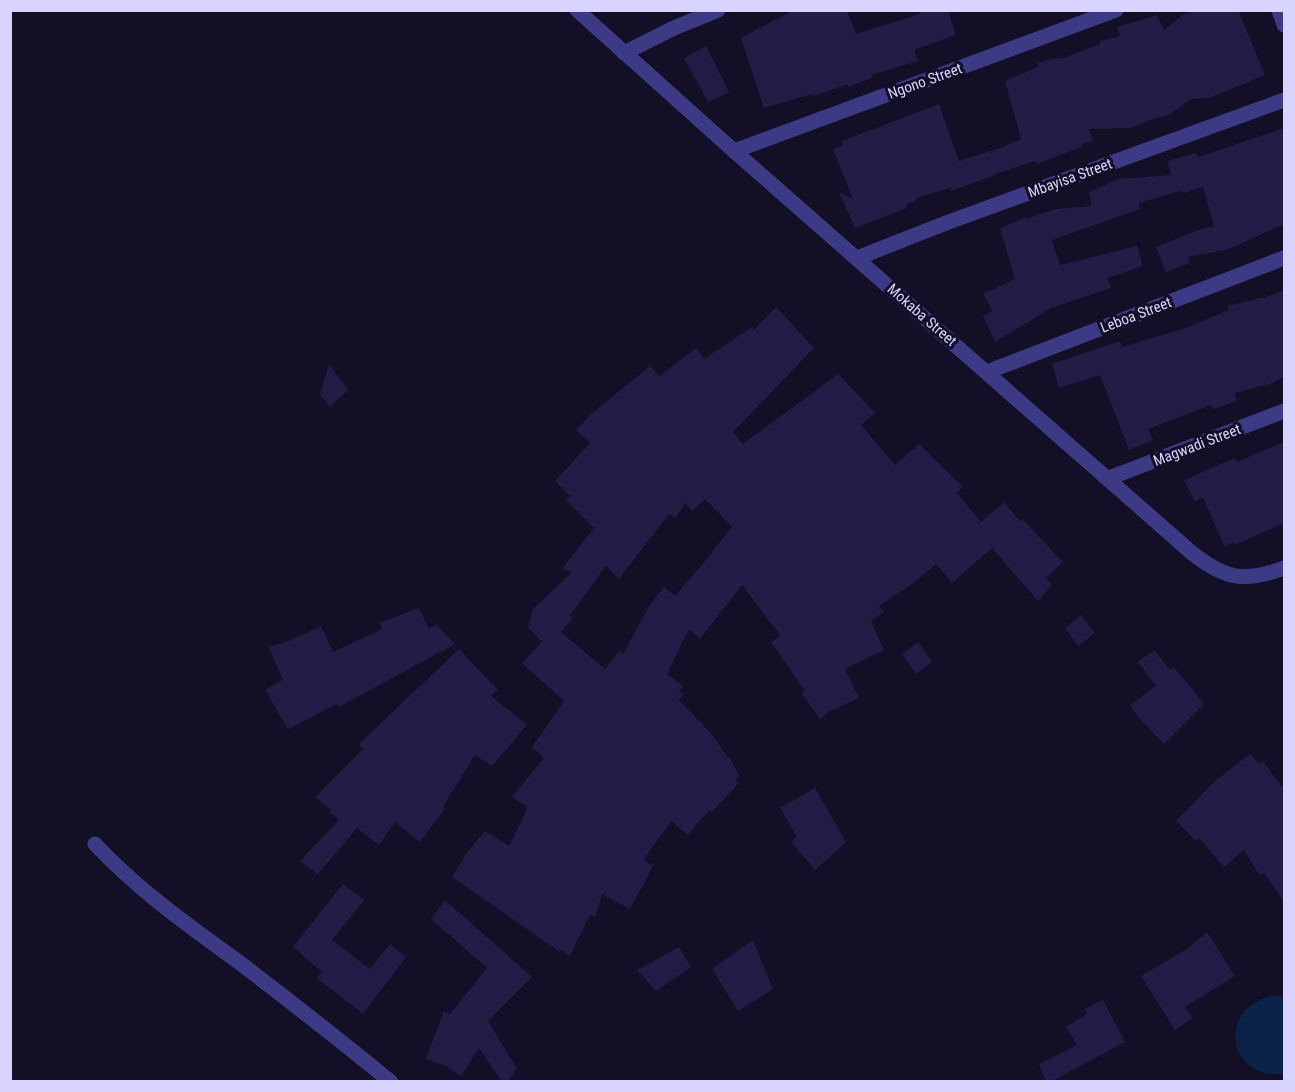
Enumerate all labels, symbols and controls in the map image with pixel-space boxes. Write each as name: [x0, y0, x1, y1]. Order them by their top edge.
street label: Ngono Street: [885, 59, 965, 103]
street label: Mbayisa Street: [1026, 154, 1114, 202]
street label: Mokaba Street: [884, 280, 960, 350]
street label: Leboa Street: [1098, 293, 1174, 337]
street label: Magwadi Street: [1151, 420, 1243, 470]

